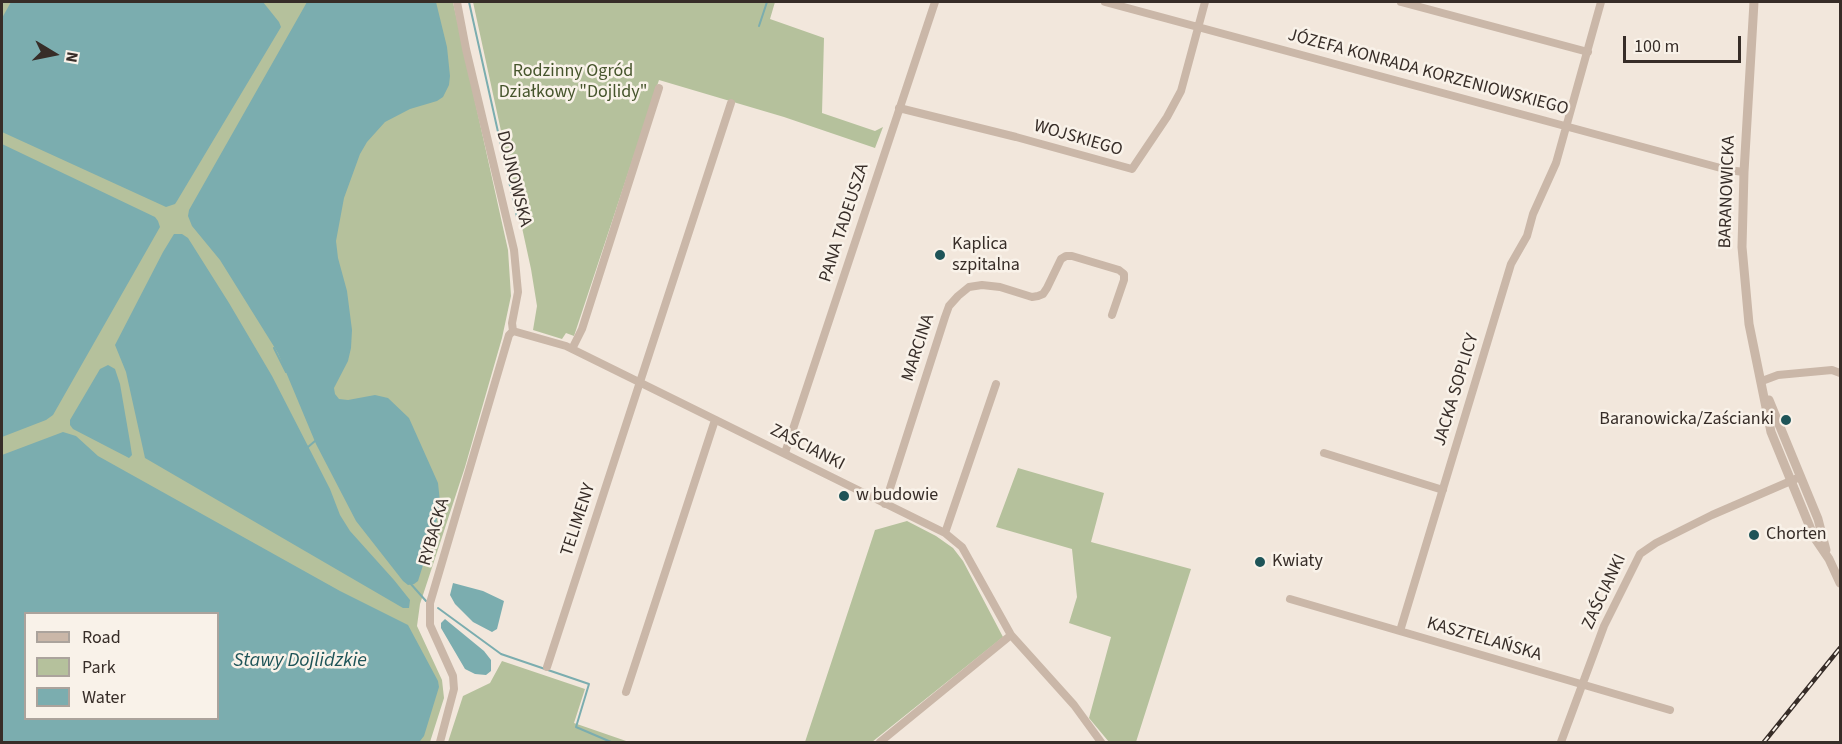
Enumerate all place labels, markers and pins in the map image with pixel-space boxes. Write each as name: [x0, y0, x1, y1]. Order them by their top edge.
place label: Kaplica szpitalna: [952, 234, 1020, 276]
marker: Kaplica szpitalna: [933, 248, 947, 262]
place label: Baranowicka/Zaścianki: [1599, 409, 1774, 431]
marker: Baranowicka/Zaścianki: [1779, 413, 1793, 427]
place label: w budowie: [856, 485, 938, 507]
marker: w budowie: [837, 489, 851, 503]
place label: Chorten: [1766, 524, 1827, 546]
marker: Chorten: [1747, 528, 1761, 542]
place label: Kwiaty: [1272, 551, 1323, 573]
marker: Kwiaty: [1253, 555, 1267, 569]

